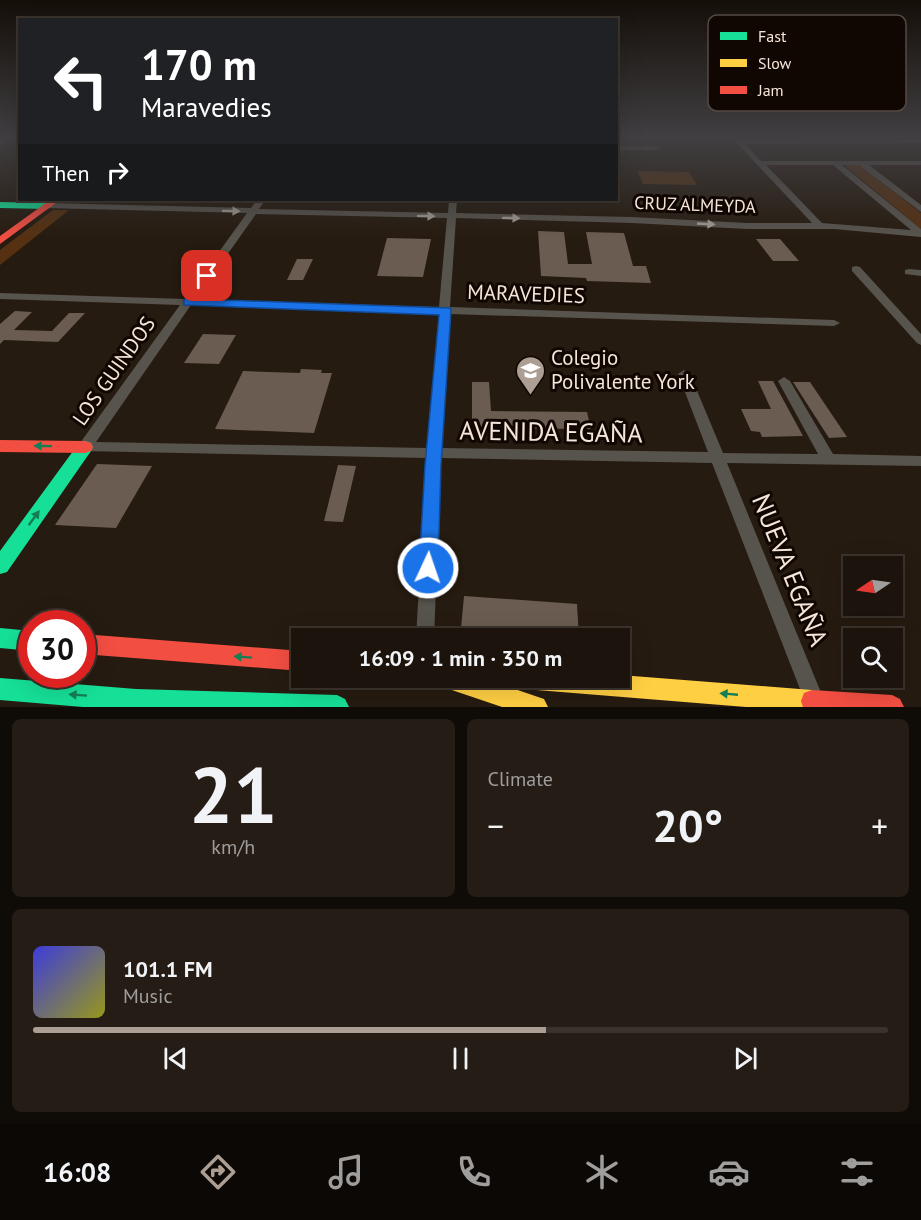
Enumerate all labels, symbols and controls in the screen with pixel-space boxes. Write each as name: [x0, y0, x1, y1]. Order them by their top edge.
legend: [708, 15, 906, 111]
text: Fast: [758, 26, 787, 46]
text: 170 m: [141, 37, 257, 92]
icon: left: [42, 42, 120, 120]
text: Slow: [758, 53, 792, 73]
text: Jam: [757, 80, 784, 100]
text: Maravedies: [141, 90, 272, 124]
icon: right: [101, 156, 134, 189]
text: Then: [42, 159, 89, 187]
street label: CRUZ ALMEYDA: [634, 191, 757, 218]
one-way arrow: [222, 206, 241, 216]
one-way arrow: [416, 211, 435, 220]
one-way arrow: [502, 213, 521, 223]
one-way arrow: [697, 219, 716, 229]
pin: [181, 250, 232, 301]
icon: arrive: [190, 259, 223, 292]
street label: MARAVEDIES: [467, 278, 585, 309]
street label: LOS GUINDOS: [66, 311, 161, 430]
place label: Colegio Polivalente York: [551, 344, 695, 395]
school or university icon: Colegio Polivalente York: [514, 354, 546, 396]
street label: AVENIDA EGAÑA: [459, 413, 643, 450]
one-way arrow: [33, 442, 52, 451]
street label: NUEVA EGAÑA: [745, 489, 836, 651]
one-way arrow: [28, 511, 40, 527]
position arrow: [396, 536, 460, 600]
north arrow: [843, 556, 903, 616]
map controls: [843, 556, 903, 688]
speed limit sign: 30: [18, 610, 96, 688]
button: search: [843, 628, 903, 688]
text: 16:09 · 1 min · 350 m: [359, 644, 562, 672]
one-way arrow: [234, 652, 253, 661]
one-way arrow: [720, 689, 739, 699]
one-way arrow: [68, 691, 87, 700]
text: 21: [189, 744, 277, 845]
text: Climate: [488, 766, 553, 792]
text: 20°: [652, 796, 723, 854]
text: −: [488, 804, 504, 847]
text: +: [871, 804, 888, 847]
text: km/h: [211, 834, 255, 860]
text: 101.1 FM: [123, 955, 213, 983]
text: Music: [123, 983, 172, 1009]
icon: previous: [159, 1042, 192, 1075]
icon: pause: [444, 1042, 477, 1075]
icon: next: [729, 1042, 762, 1075]
icon: directions: [197, 1151, 239, 1193]
icon: music: [325, 1151, 367, 1193]
icon: phone: [453, 1151, 495, 1193]
icon: climate: [581, 1151, 623, 1193]
icon: car: [708, 1151, 750, 1193]
icon: filters: [836, 1151, 878, 1193]
text: 16:08: [43, 1155, 111, 1189]

